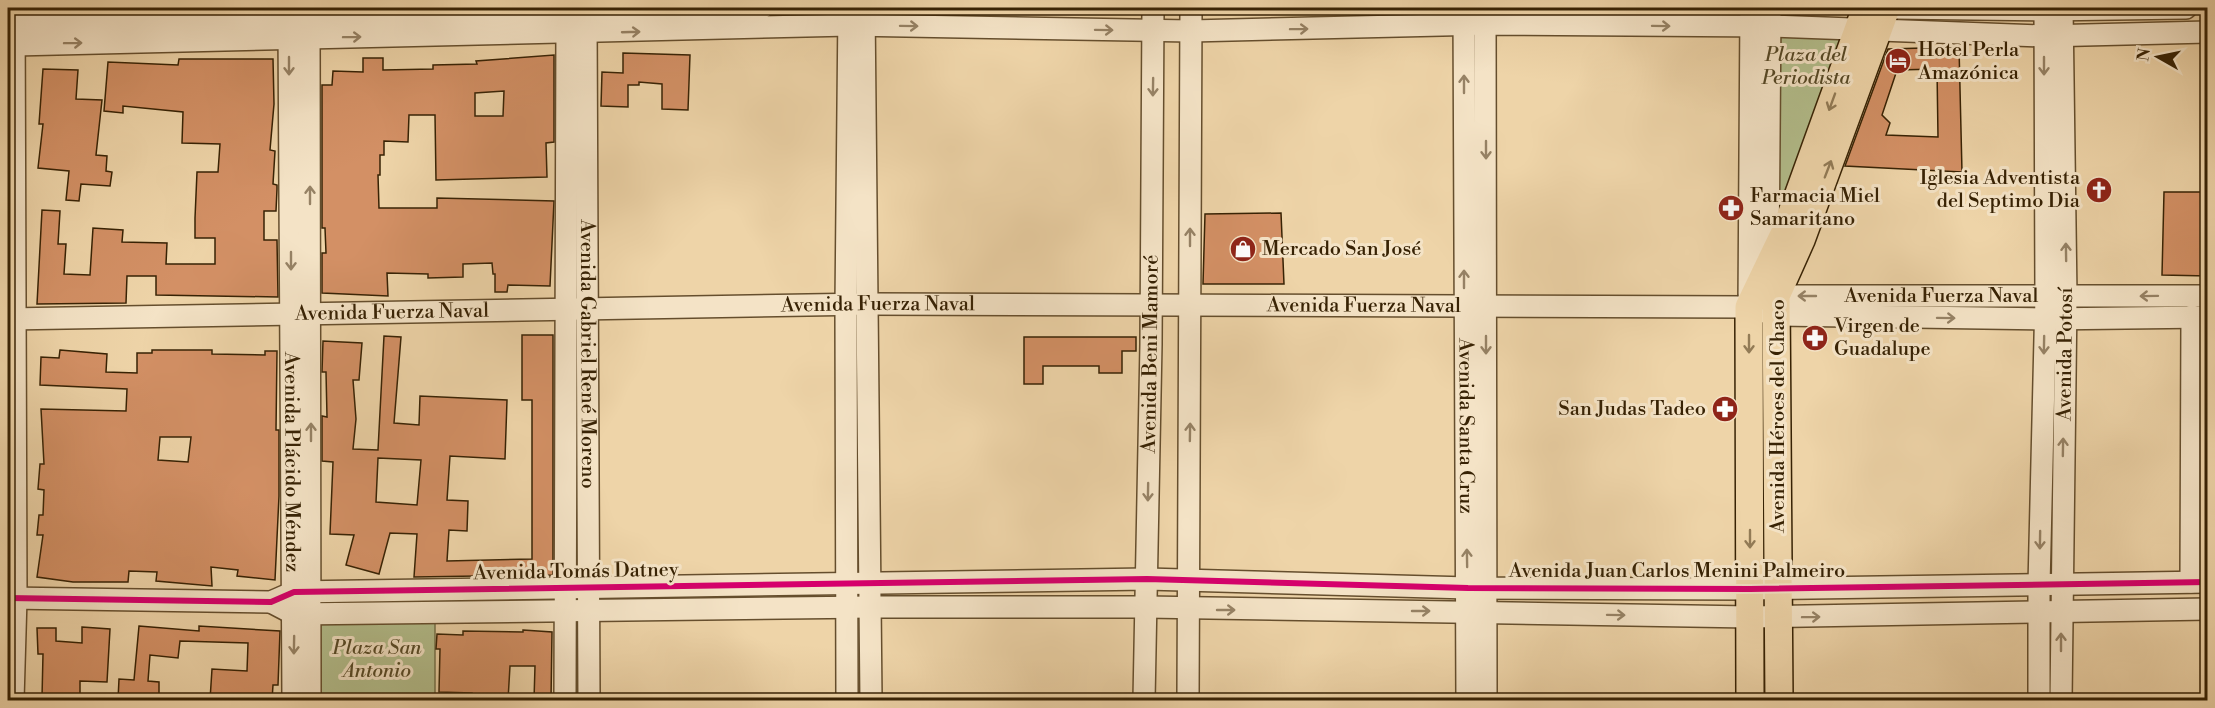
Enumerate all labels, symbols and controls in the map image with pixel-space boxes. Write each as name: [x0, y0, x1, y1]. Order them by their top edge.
one-way arrow: [898, 20, 918, 32]
one-way arrow: [1651, 20, 1671, 32]
one-way arrow: [1288, 23, 1308, 35]
one-way arrow: [1093, 24, 1113, 35]
one-way arrow: [620, 26, 640, 37]
north arrow: [2128, 27, 2188, 87]
one-way arrow: [341, 32, 361, 43]
one-way arrow: [62, 38, 82, 49]
place label: Hotel Perla Amazónica: [1917, 38, 2020, 86]
park label: Plaza del Periodista: [1761, 43, 1851, 91]
hotel icon: Hotel Perla Amazónica: [1883, 46, 1913, 76]
text: N: [2133, 47, 2155, 63]
one-way arrow: [284, 55, 295, 75]
one-way arrow: [2039, 55, 2050, 75]
one-way arrow: [1458, 75, 1470, 95]
one-way arrow: [1147, 76, 1159, 96]
one-way arrow: [1826, 92, 1837, 111]
one-way arrow: [1480, 139, 1492, 159]
one-way arrow: [1823, 161, 1834, 179]
place label: Iglesia Adventista del Septimo Dia: [1920, 166, 2081, 214]
church icon: Iglesia Adventista del Septimo Dia: [2084, 175, 2114, 205]
place label: Farmacia Miel Samaritano: [1750, 184, 1880, 232]
one-way arrow: [304, 186, 316, 206]
pharmacy icon: Farmacia Miel Samaritano: [1716, 193, 1746, 223]
street label: Avenida Gabriel René Moreno: [574, 218, 601, 489]
one-way arrow: [1184, 228, 1196, 248]
shop icon: Mercado San José: [1228, 234, 1258, 264]
place label: Mercado San José: [1262, 237, 1421, 262]
one-way arrow: [2060, 243, 2072, 263]
one-way arrow: [285, 250, 297, 270]
street label: Avenida Beni Mamoré: [1136, 255, 1164, 455]
one-way arrow: [1458, 270, 1470, 290]
street label: Avenida Fuerza Naval: [1843, 284, 2038, 309]
street label: Avenida Potosí: [2052, 286, 2079, 422]
one-way arrow: [1798, 290, 1818, 302]
street label: Avenida Fuerza Naval: [780, 291, 975, 318]
one-way arrow: [2140, 291, 2160, 302]
street label: Avenida Fuerza Naval: [1266, 293, 1461, 319]
street label: Avenida Fuerza Naval: [294, 298, 489, 327]
street label: Avenida Héroes del Chaco: [1766, 299, 1791, 534]
one-way arrow: [1935, 312, 1955, 323]
place label: Virgen de Guadalupe: [1833, 314, 1931, 362]
pharmacy icon: Virgen de Guadalupe: [1800, 323, 1830, 353]
one-way arrow: [1743, 333, 1755, 353]
one-way arrow: [1480, 334, 1492, 354]
one-way arrow: [2038, 334, 2050, 354]
street label: Avenida Santa Cruz: [1453, 337, 1479, 514]
street label: Avenida Plácido Méndez: [278, 351, 305, 572]
pharmacy icon: San Judas Tadeo: [1710, 394, 1740, 424]
place label: San Judas Tadeo: [1558, 397, 1706, 422]
one-way arrow: [305, 423, 317, 443]
one-way arrow: [1184, 423, 1196, 443]
one-way arrow: [2057, 438, 2069, 458]
one-way arrow: [1143, 481, 1154, 501]
one-way arrow: [1744, 528, 1756, 548]
one-way arrow: [2034, 529, 2045, 549]
one-way arrow: [1461, 549, 1473, 569]
street label: Avenida Tomás Datney: [472, 558, 679, 586]
street label: Avenida Juan Carlos Menini Palmeiro: [1508, 559, 1845, 584]
one-way arrow: [1215, 604, 1235, 616]
one-way arrow: [1410, 606, 1430, 617]
one-way arrow: [1605, 609, 1625, 620]
one-way arrow: [1800, 611, 1820, 622]
one-way arrow: [2055, 633, 2067, 653]
one-way arrow: [288, 634, 300, 654]
park label: Plaza San Antonio: [332, 636, 422, 684]

